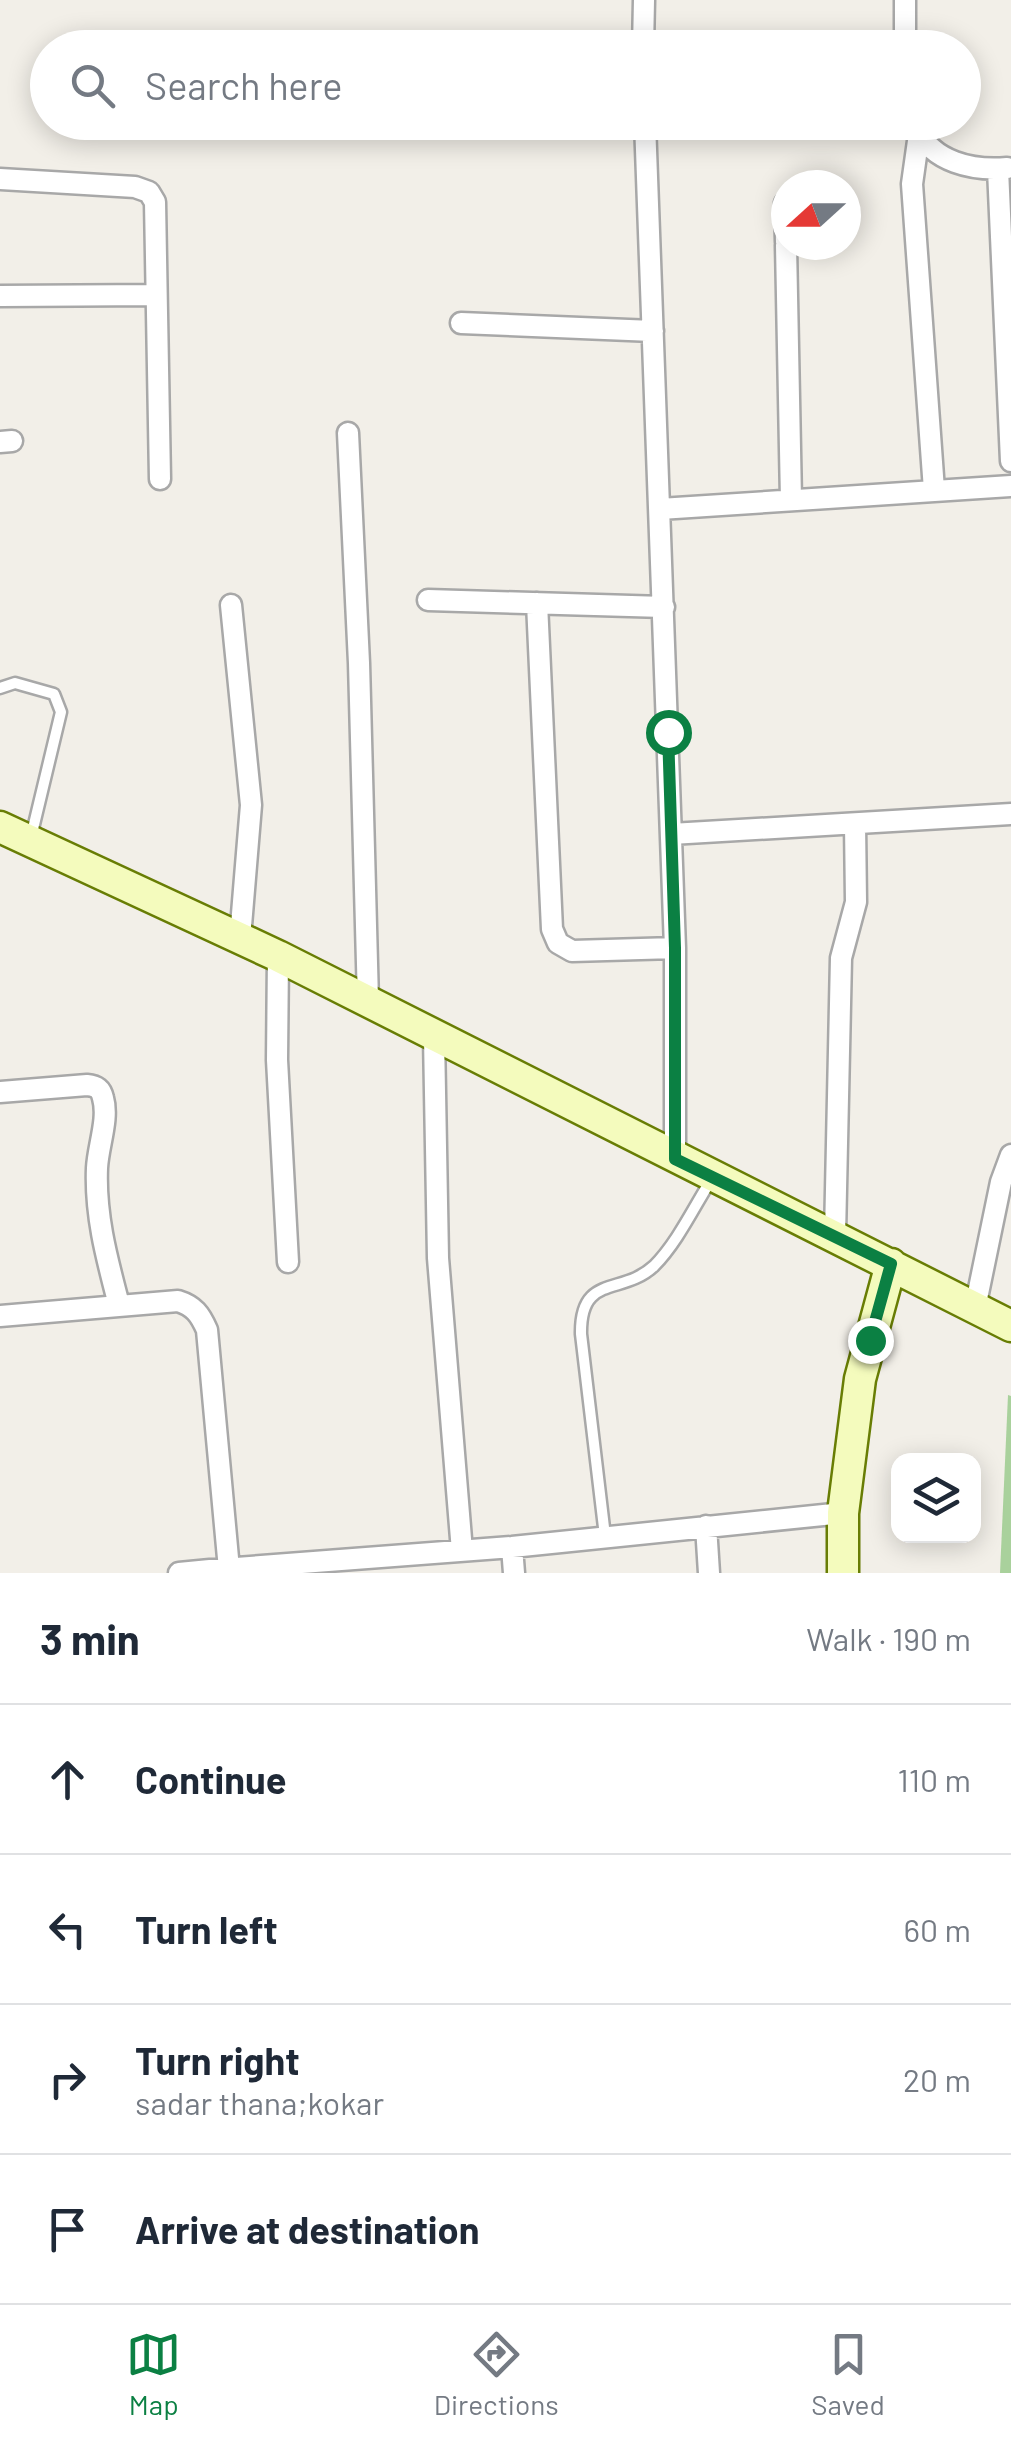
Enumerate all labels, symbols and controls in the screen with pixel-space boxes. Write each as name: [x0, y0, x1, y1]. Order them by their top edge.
search box: [30, 30, 981, 140]
icon: search: [65, 58, 120, 113]
text: Search here: [145, 62, 343, 108]
north arrow: [771, 170, 861, 260]
route start: [646, 710, 692, 756]
route end: [848, 1318, 894, 1364]
map controls: [891, 1453, 981, 1543]
button: layers: [891, 1453, 981, 1543]
text: 3 min: [40, 1613, 140, 1663]
text: Walk · 190 m: [806, 1619, 971, 1657]
icon: ahead: [40, 1752, 95, 1807]
text: Continue: [135, 1756, 286, 1802]
text: 110 m: [898, 1760, 971, 1798]
icon: left: [40, 1902, 95, 1957]
text: Turn left: [135, 1906, 278, 1952]
text: 60 m: [904, 1910, 971, 1948]
text: Turn right: [135, 2037, 300, 2083]
icon: right: [40, 2052, 95, 2107]
text: 20 m: [903, 2060, 971, 2098]
text: sadar thana;kokar: [135, 2083, 384, 2121]
icon: arrive: [40, 2202, 95, 2257]
text: Arrive at destination: [135, 2206, 480, 2252]
tab: Map: [126, 2327, 181, 2421]
tab: Directions: [434, 2327, 559, 2421]
tab: Saved: [811, 2327, 885, 2421]

